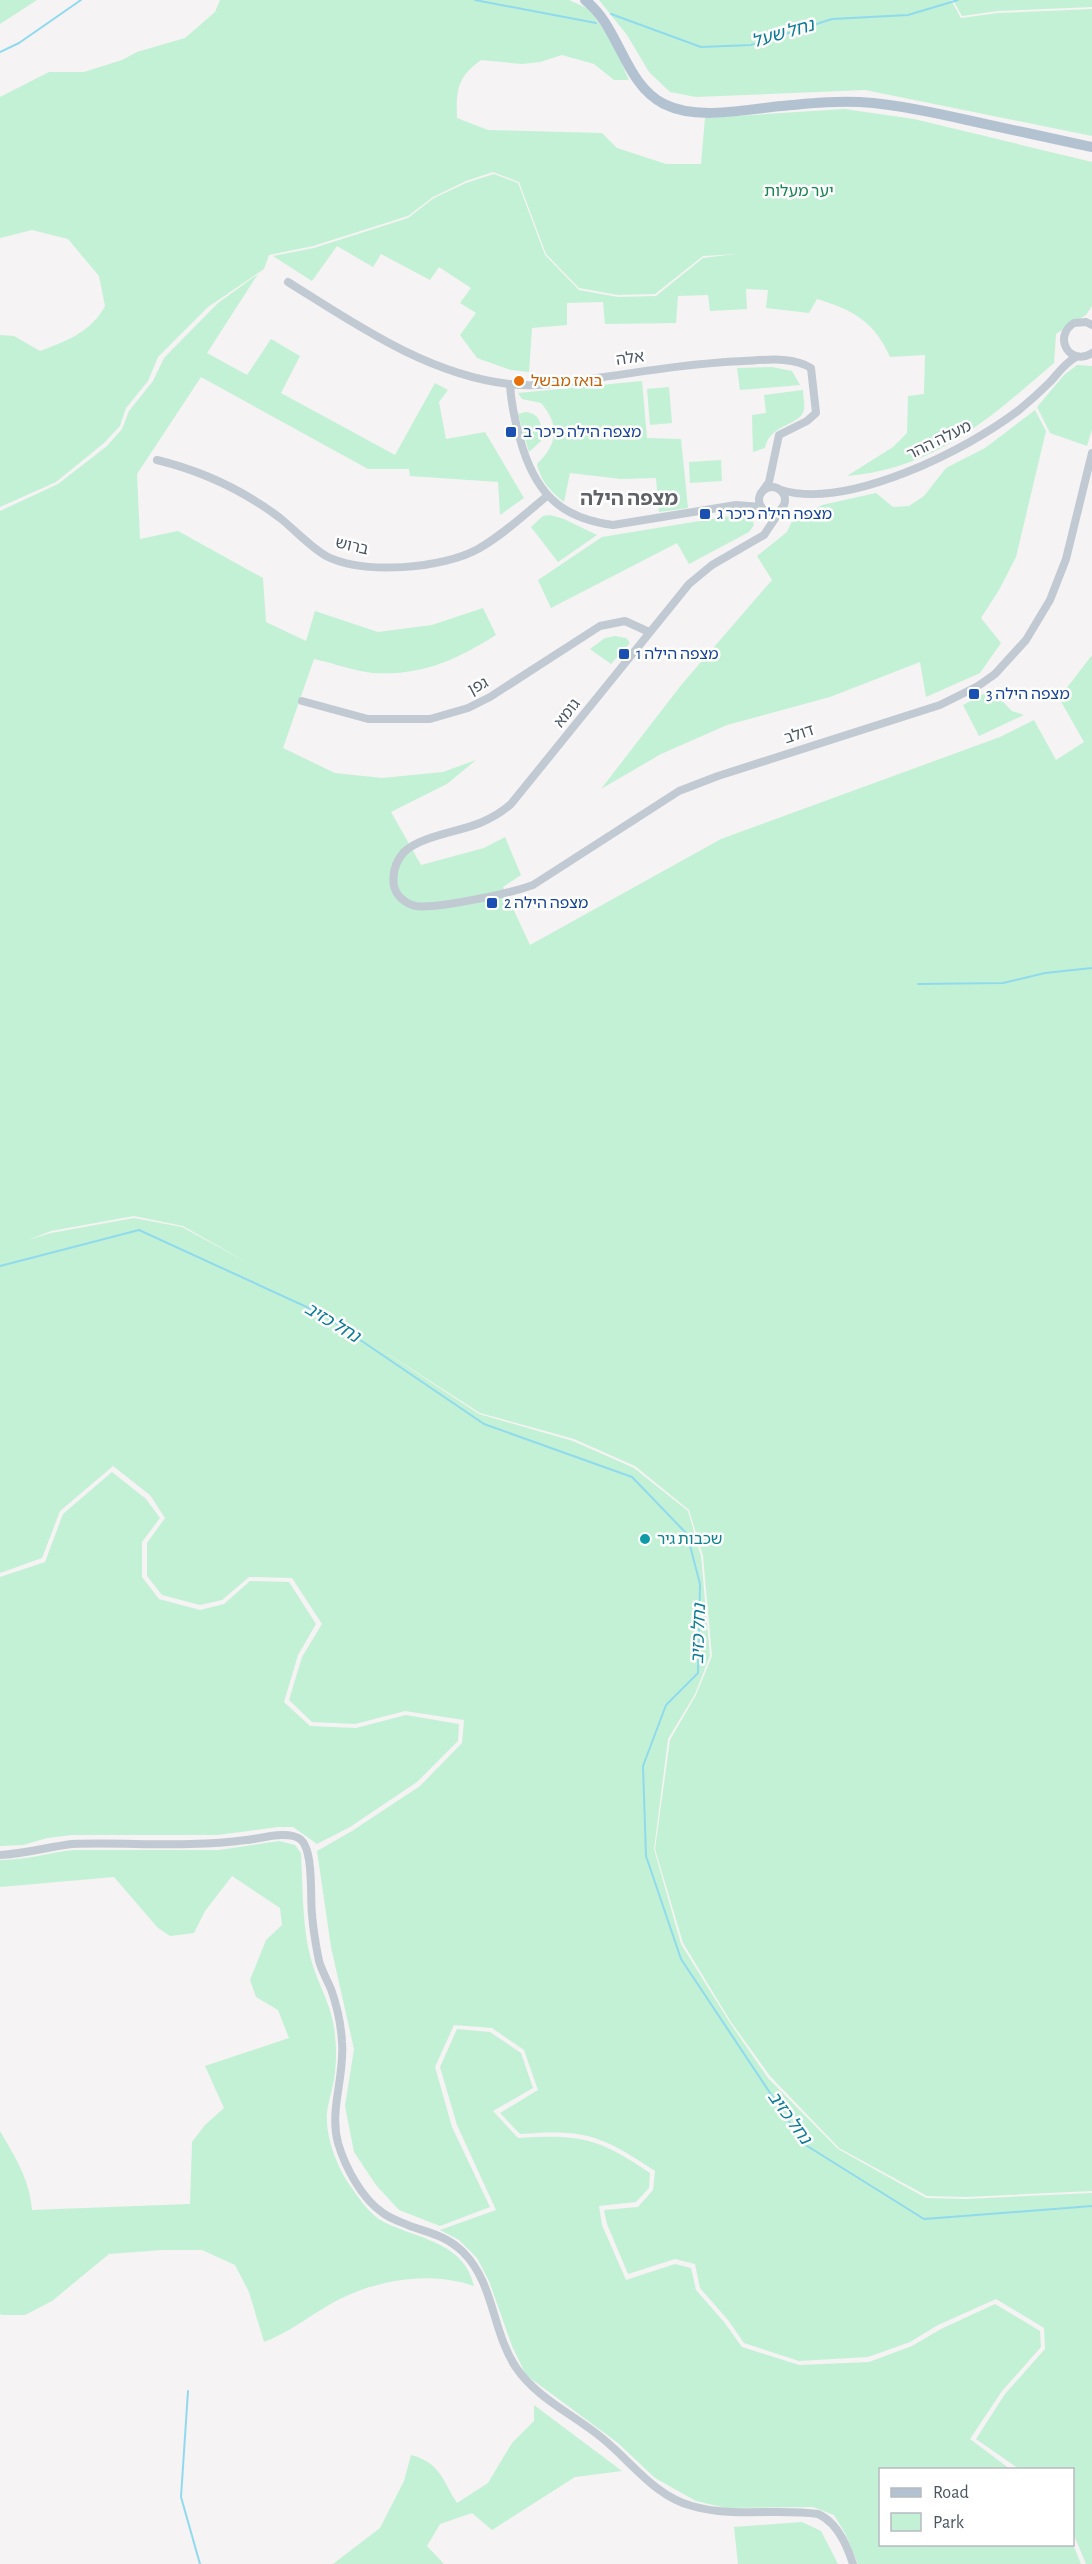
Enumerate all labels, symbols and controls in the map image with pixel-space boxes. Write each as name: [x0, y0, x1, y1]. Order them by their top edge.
water label: נחל שעל: [750, 16, 817, 51]
park label: יער מעלות: [764, 183, 834, 199]
street label: אלה: [615, 348, 645, 368]
place label: בואז מבשל: [531, 373, 603, 389]
marker: בואז מבשל: [512, 374, 526, 388]
street label: מעלה ההר: [904, 418, 974, 462]
place label: מצפה הילה כיכר ב: [523, 424, 641, 440]
marker: מצפה הילה כיכר ב: [504, 425, 518, 439]
district label: מצפה הילה: [580, 489, 678, 509]
place label: מצפה הילה כיכר ג: [717, 506, 832, 522]
marker: מצפה הילה כיכר ג: [698, 507, 712, 521]
street label: ברוש: [334, 534, 370, 558]
place label: מצפה הילה 1: [636, 646, 719, 662]
marker: מצפה הילה 1: [617, 647, 631, 661]
street label: גפן: [465, 674, 491, 698]
place label: מצפה הילה 3: [986, 686, 1070, 702]
marker: מצפה הילה 3: [967, 687, 981, 701]
street label: גומא: [551, 696, 583, 730]
street label: דולב: [782, 722, 816, 746]
place label: מצפה הילה 2: [504, 895, 588, 911]
marker: מצפה הילה 2: [485, 896, 499, 910]
water label: נחל כזיב: [301, 1300, 364, 1347]
place label: שכבות גיר: [657, 1531, 722, 1547]
marker: שכבות גיר: [638, 1532, 652, 1546]
water label: נחל כזיב: [689, 1602, 709, 1665]
water label: נחל כזיב: [764, 2088, 815, 2149]
legend: [879, 2468, 1074, 2546]
text: Road: [933, 2484, 969, 2502]
text: Park: [933, 2514, 965, 2532]

